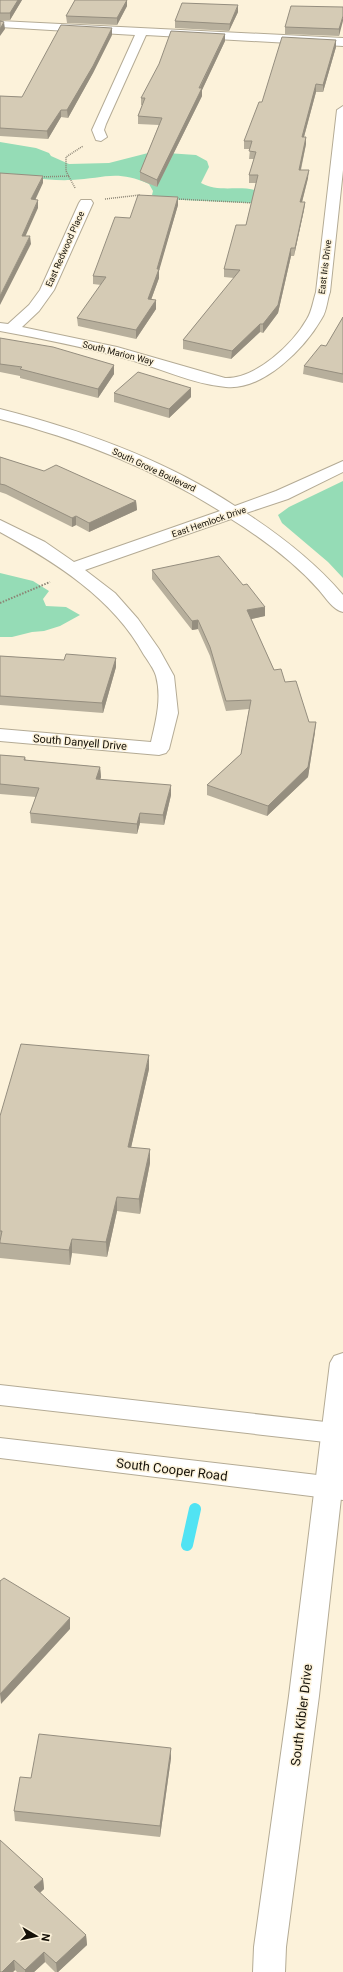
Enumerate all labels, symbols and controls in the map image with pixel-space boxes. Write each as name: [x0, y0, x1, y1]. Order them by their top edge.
street label: East Redwood Place: [44, 209, 86, 288]
street label: East Iris Drive: [317, 239, 333, 295]
street label: South Marion Way: [81, 339, 155, 367]
street label: South Grove Boulevard: [111, 446, 197, 494]
street label: East Hemlock Drive: [171, 505, 248, 539]
street label: South Danyell Drive: [32, 732, 128, 753]
street label: South Cooper Road: [115, 1455, 228, 1484]
street label: South Kibler Drive: [288, 1663, 315, 1767]
north arrow: [16, 1916, 56, 1956]
text: N: [38, 1933, 52, 1943]

